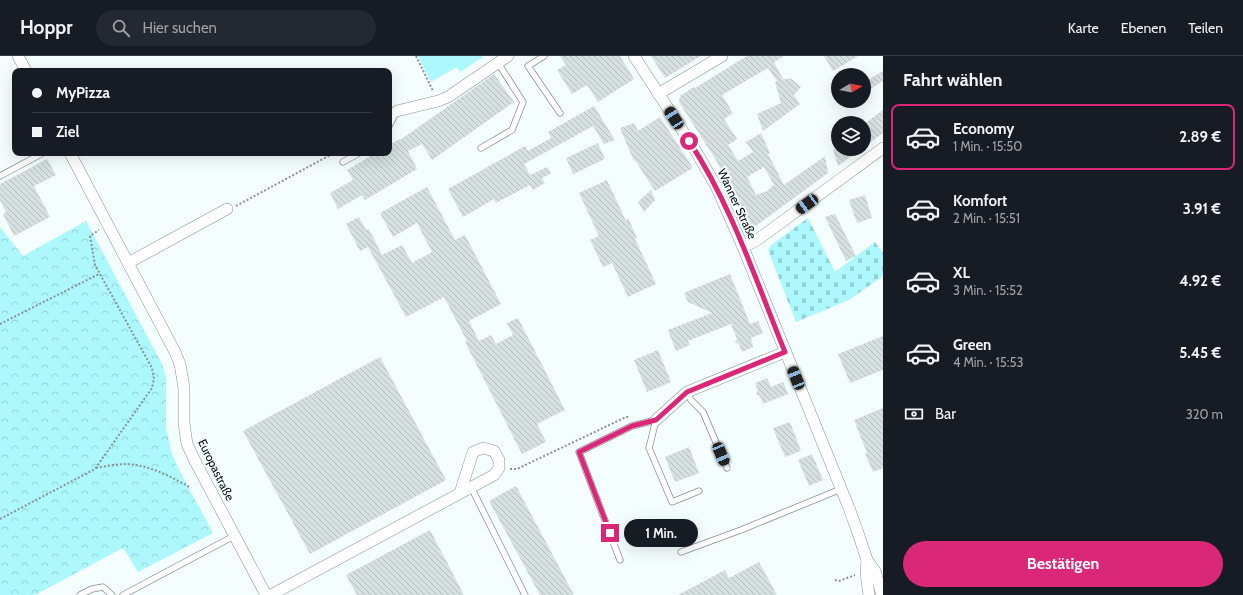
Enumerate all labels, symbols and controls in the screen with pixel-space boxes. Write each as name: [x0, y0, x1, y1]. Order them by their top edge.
search box: [96, 10, 376, 46]
text: Hoppr: [20, 16, 72, 39]
icon: search: [110, 17, 132, 39]
text: Hier suchen: [142, 19, 217, 37]
text: Karte: [1068, 19, 1099, 37]
text: Ebenen: [1121, 19, 1166, 37]
text: Teilen: [1188, 19, 1223, 37]
north arrow: [831, 68, 871, 108]
map controls: [831, 68, 871, 156]
text: Fahrt wählen: [903, 69, 1003, 91]
text: MyPizza: [56, 84, 110, 102]
car: [662, 105, 686, 131]
button: layers: [831, 116, 871, 156]
icon: car: [905, 119, 941, 155]
text: Economy: [953, 120, 1014, 138]
text: Ziel: [56, 123, 79, 141]
text: 2.89 €: [1179, 128, 1221, 146]
route start: [680, 132, 698, 150]
text: 1 Min. · 15:50: [953, 138, 1022, 154]
street label: Wanner Straße: [715, 166, 760, 241]
icon: car: [905, 191, 941, 227]
car: [794, 192, 820, 216]
text: Komfort: [953, 192, 1007, 210]
text: 3.91 €: [1183, 200, 1221, 218]
text: 2 Min. · 15:51: [953, 210, 1020, 226]
icon: car: [905, 263, 941, 299]
text: XL: [953, 264, 970, 282]
text: 4.92 €: [1179, 272, 1221, 290]
text: 3 Min. · 15:52: [953, 282, 1023, 298]
icon: car: [905, 335, 941, 371]
text: Green: [953, 336, 991, 354]
text: 5.45 €: [1179, 344, 1221, 362]
text: 4 Min. · 15:53: [953, 354, 1024, 370]
car: [786, 365, 806, 391]
icon: cash: [903, 403, 925, 425]
text: Bar: [935, 405, 956, 423]
text: 320 m: [1186, 406, 1223, 422]
street label: Europastraße: [195, 436, 238, 503]
car: [711, 441, 731, 467]
callout: 1 Min.: [624, 519, 698, 547]
route end: [601, 524, 619, 542]
text: 1 Min.: [645, 525, 677, 541]
button: Bestätigen: [903, 541, 1223, 587]

